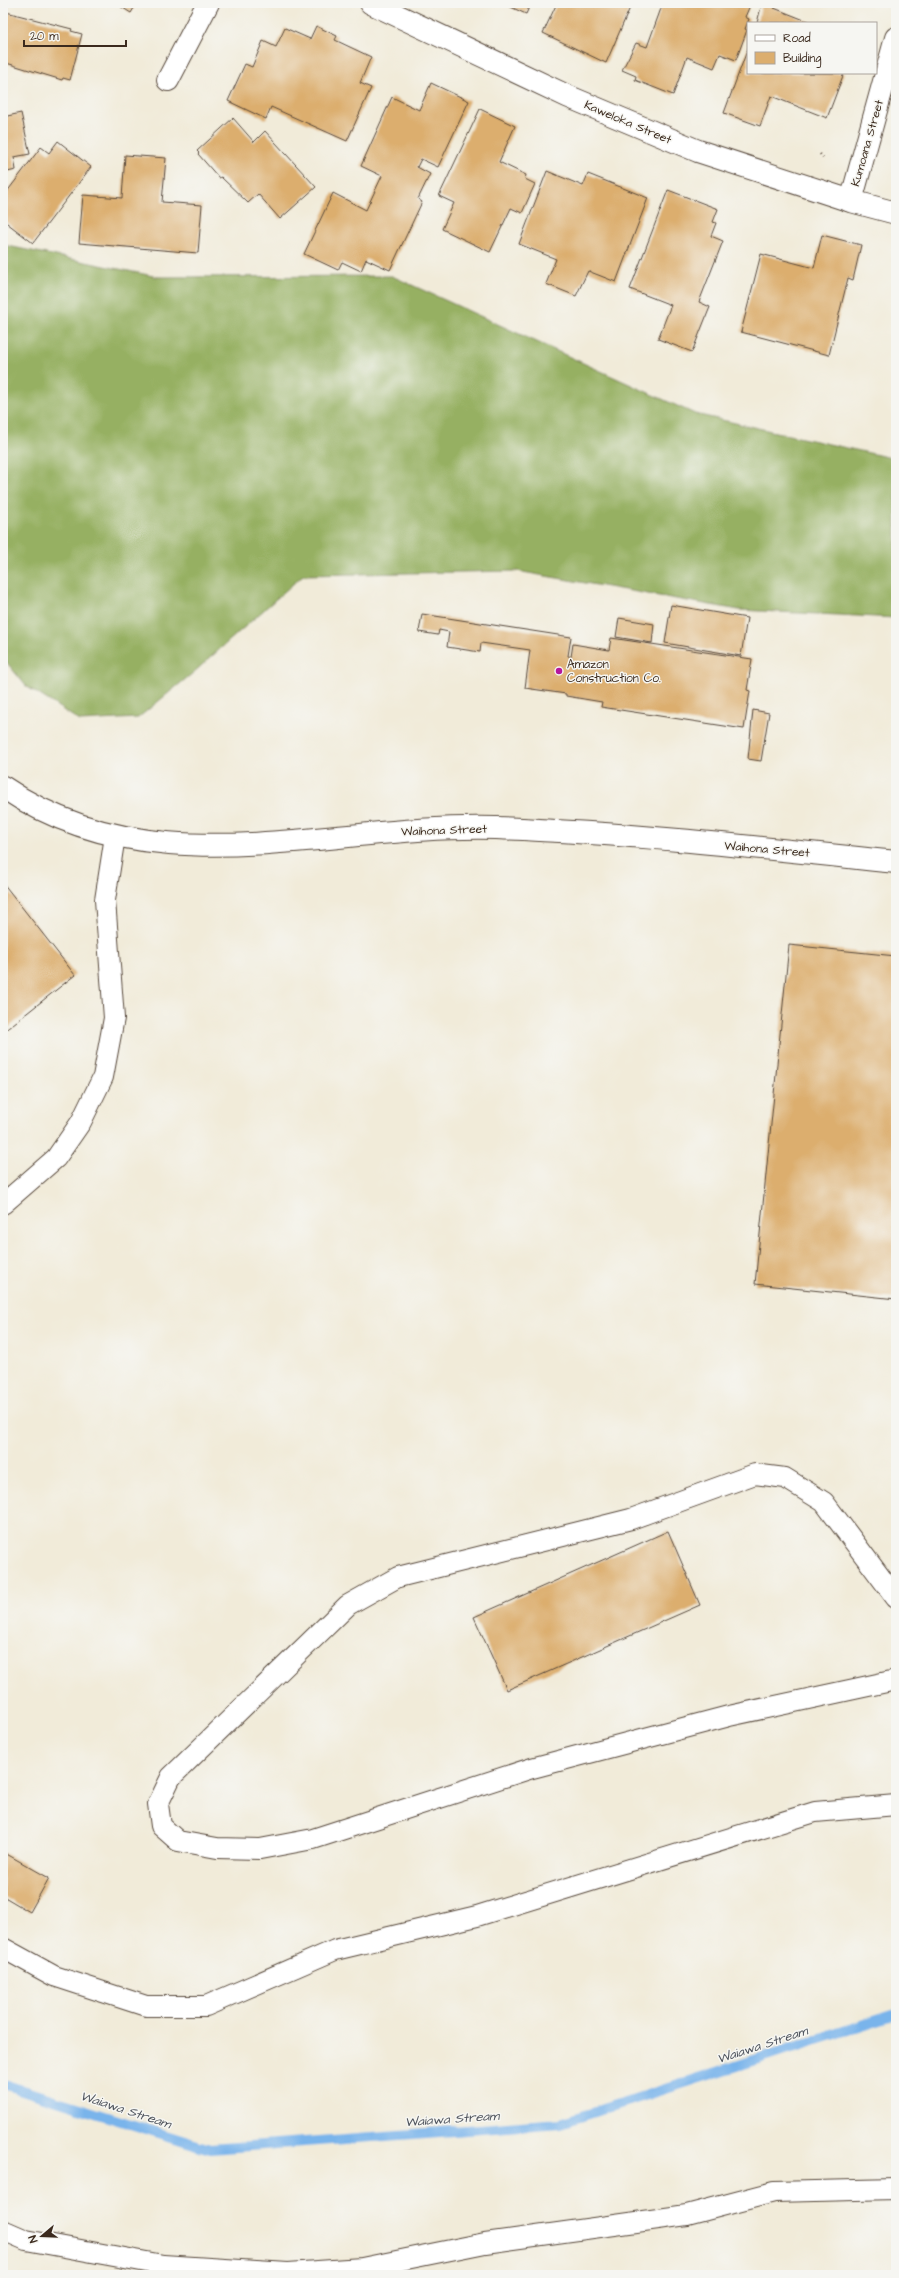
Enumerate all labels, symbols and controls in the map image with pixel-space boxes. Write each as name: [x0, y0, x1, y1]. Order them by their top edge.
scale bar: [24, 22, 126, 48]
legend: [747, 22, 877, 74]
text: 20 m: [30, 28, 59, 45]
text: Road: [783, 30, 811, 47]
text: Building: [783, 50, 821, 68]
street label: Kaweloka Street: [581, 96, 674, 149]
street label: Kumoana Street: [847, 98, 888, 188]
place label: Amazon Construction Co.: [567, 656, 661, 687]
marker: Amazon Construction Co.: [554, 666, 564, 676]
street label: Waihona Street: [401, 821, 487, 840]
street label: Waihona Street: [723, 837, 811, 862]
water label: Waiawa Stream: [715, 2021, 812, 2068]
water label: Waiawa Stream: [78, 2087, 175, 2134]
water label: Waiawa Stream: [404, 2107, 502, 2131]
north arrow: [22, 2216, 62, 2256]
text: N: [25, 2233, 41, 2245]

